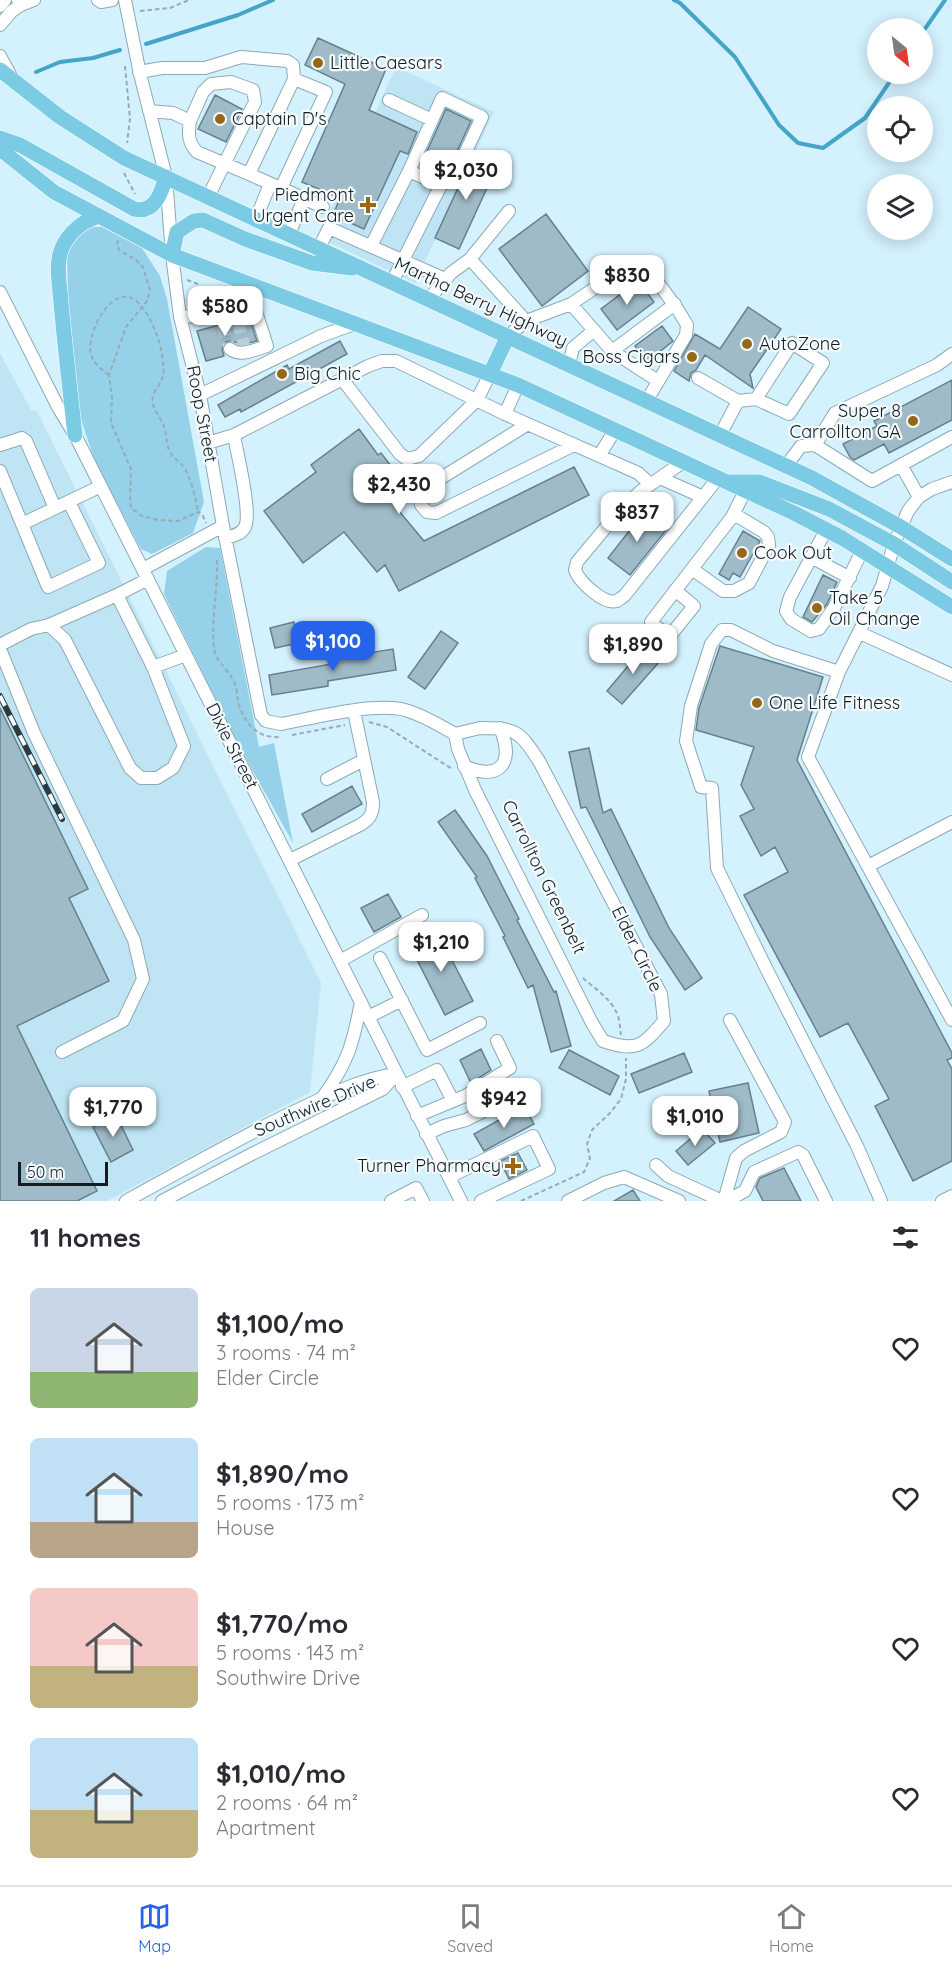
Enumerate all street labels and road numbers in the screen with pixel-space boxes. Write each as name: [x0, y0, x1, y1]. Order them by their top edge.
street label: Martha Berry Highway: [391, 251, 572, 352]
street label: Roop Street: [182, 363, 223, 465]
street label: Dixie Street: [201, 699, 264, 793]
street label: Carrollton Greenbelt: [497, 796, 592, 958]
street label: Elder Circle: [607, 902, 668, 995]
street label: Southwire Drive: [251, 1070, 379, 1142]

